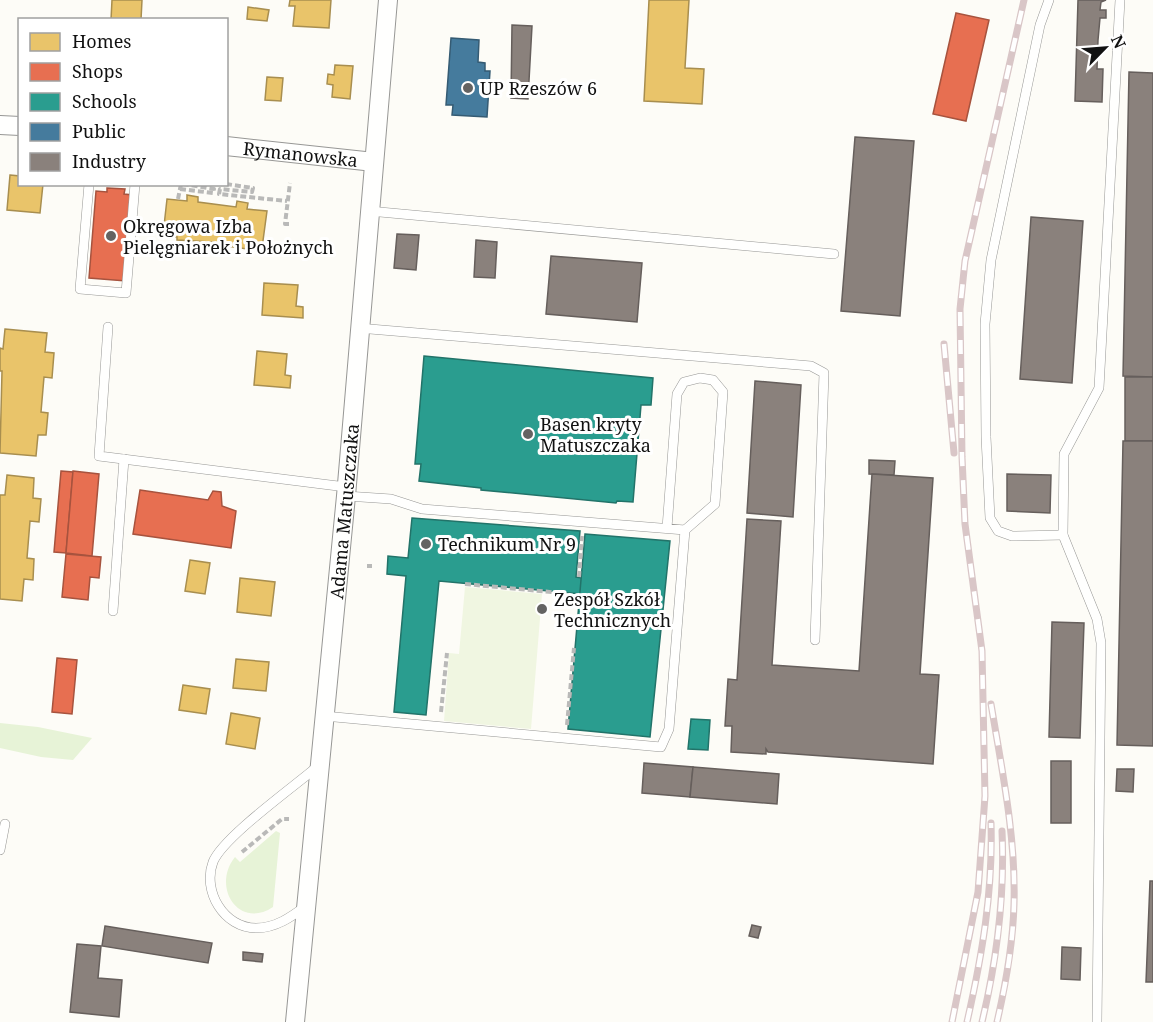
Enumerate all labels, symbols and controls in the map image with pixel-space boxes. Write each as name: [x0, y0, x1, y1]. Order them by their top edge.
legend: [18, 18, 228, 186]
north arrow: [1075, 18, 1135, 78]
text: Homes: [72, 29, 131, 53]
text: N: [1106, 31, 1131, 52]
text: Shops: [72, 59, 123, 83]
place label: UP Rzeszów 6: [480, 76, 597, 100]
marker: UP Rzeszów 6: [461, 81, 475, 95]
text: Schools: [72, 89, 137, 113]
text: Public: [72, 119, 126, 143]
street label: Rymanowska: [242, 136, 359, 172]
text: Industry: [72, 149, 147, 173]
place label: Okręgowa Izba Pielęgniarek i Położnych: [123, 214, 334, 259]
marker: Okręgowa Izba Pielęgniarek i Położnych: [104, 229, 118, 243]
place label: Basen kryty Matuszczaka: [540, 412, 651, 457]
street label: Adama Matuszczaka: [324, 423, 364, 600]
marker: Basen kryty Matuszczaka: [521, 427, 535, 441]
place label: Technikum Nr 9: [438, 532, 576, 556]
marker: Technikum Nr 9: [419, 537, 433, 551]
place label: Zespół Szkół Technicznych: [554, 587, 671, 632]
marker: Zespół Szkół Technicznych: [535, 602, 549, 616]

